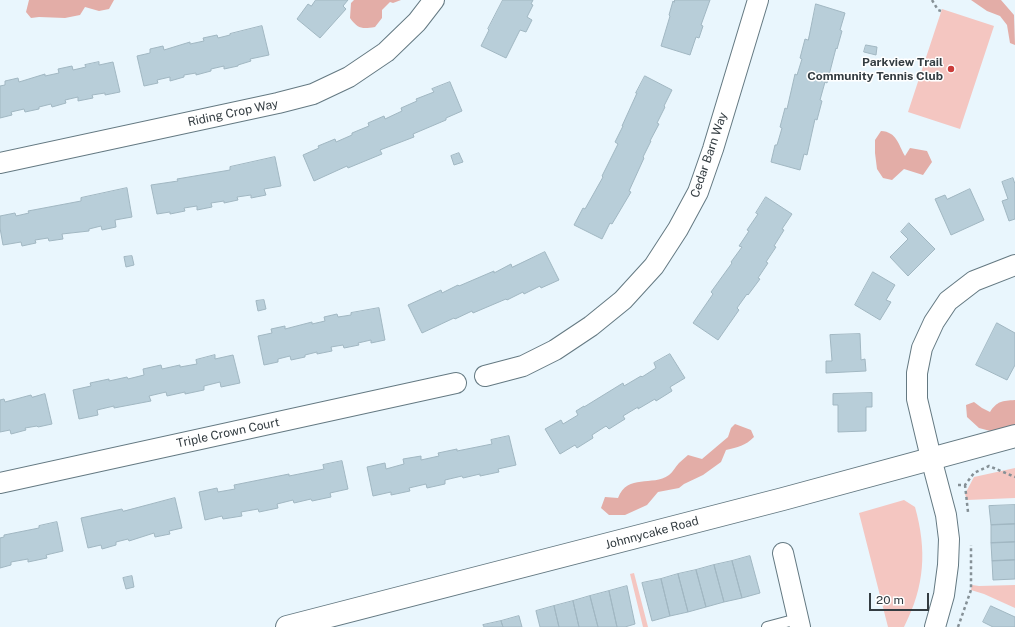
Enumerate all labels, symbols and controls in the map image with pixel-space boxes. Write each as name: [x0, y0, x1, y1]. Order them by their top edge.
place label: Parkview Trail Community Tennis Club: [807, 55, 943, 83]
marker: Parkview Trail Community Tennis Club: [946, 64, 956, 74]
street label: Riding Crop Way: [186, 96, 280, 130]
street label: Cedar Barn Way: [688, 110, 730, 200]
street label: Triple Crown Court: [175, 415, 281, 451]
street label: Johnnycake Road: [604, 514, 700, 552]
scale bar: [871, 585, 931, 611]
text: 20 m: [876, 593, 904, 607]

